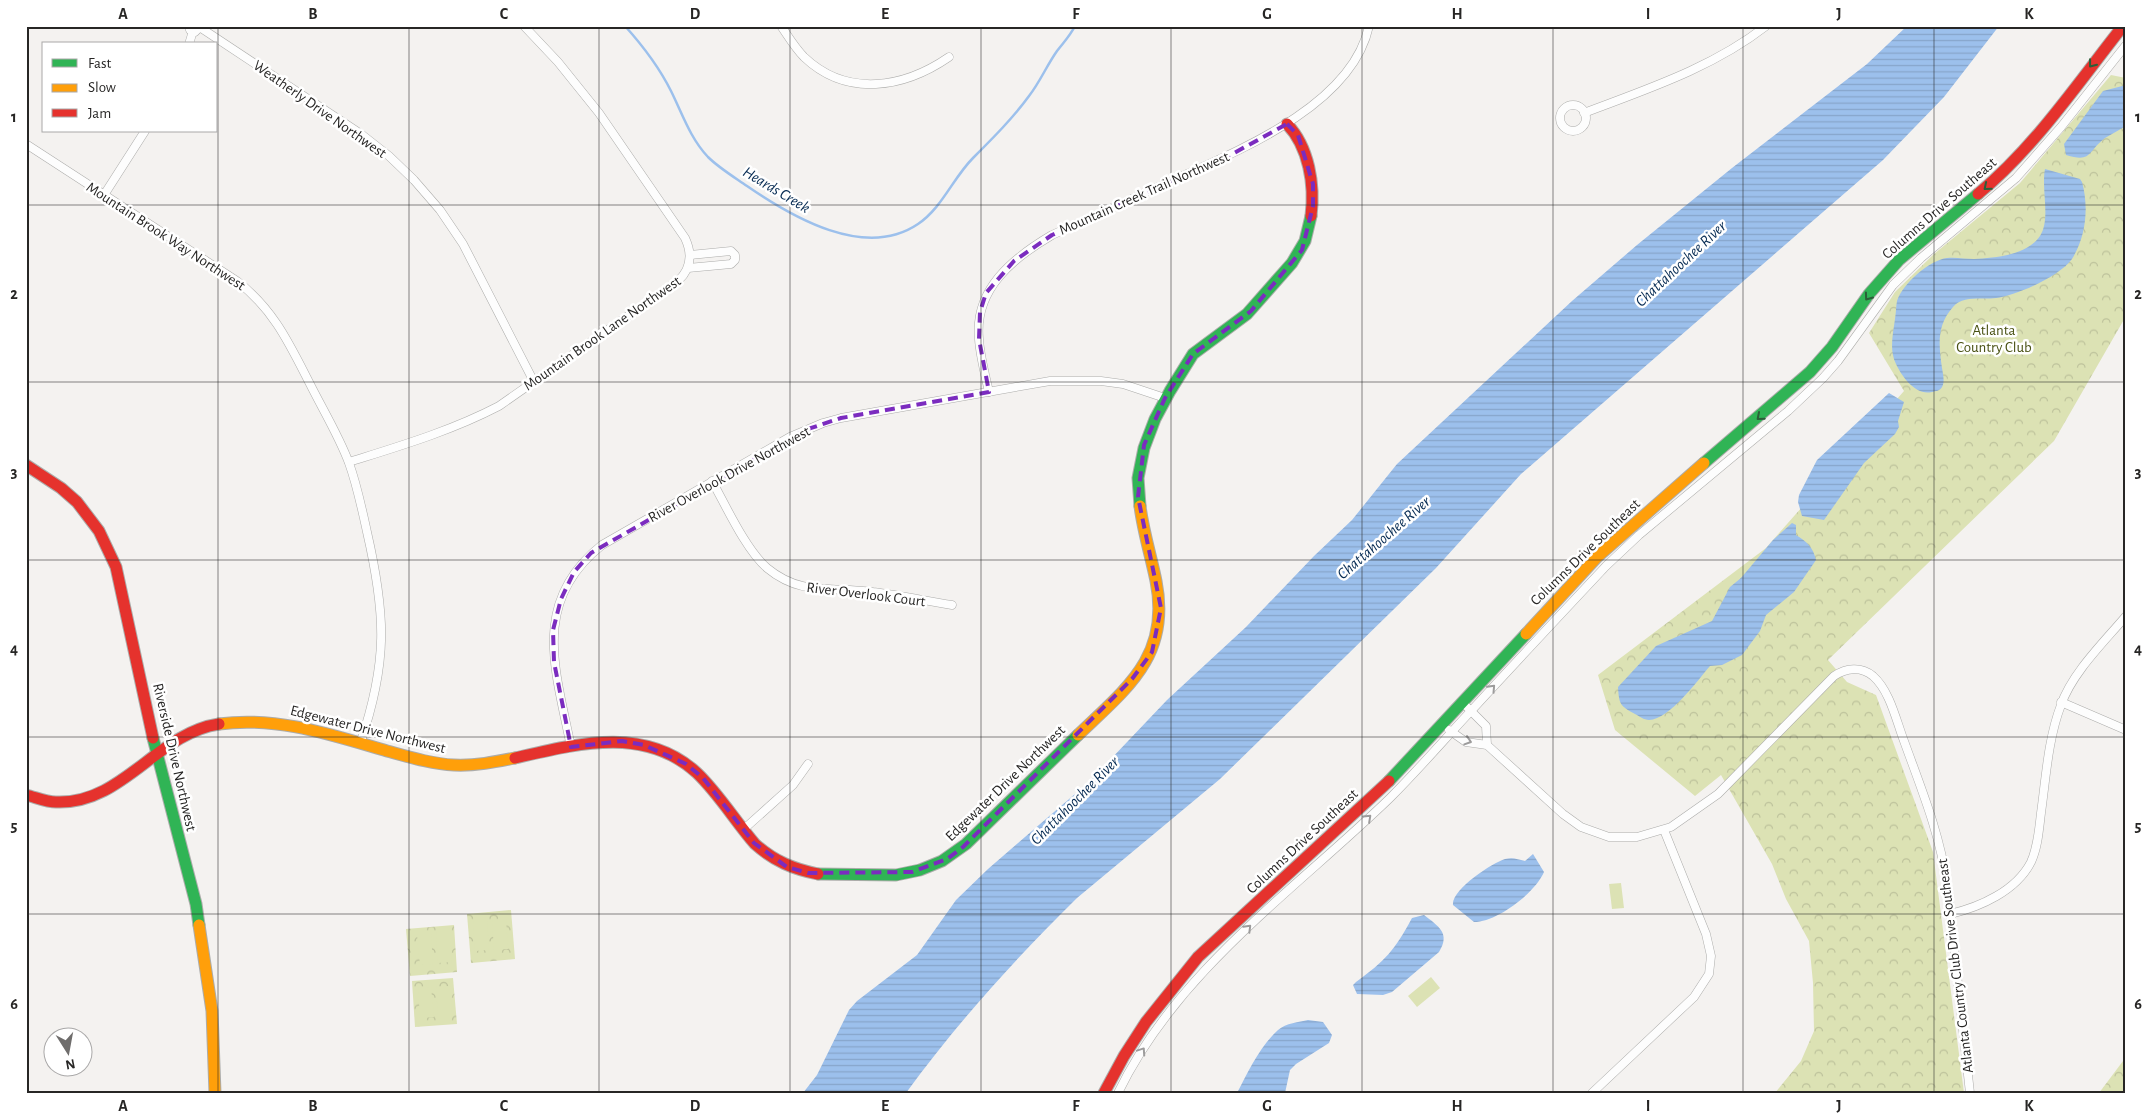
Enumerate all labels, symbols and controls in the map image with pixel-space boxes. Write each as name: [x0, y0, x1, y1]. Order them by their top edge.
text: A: [118, 6, 128, 22]
text: B: [308, 6, 318, 22]
text: C: [500, 6, 509, 22]
text: D: [690, 6, 701, 22]
text: E: [881, 6, 889, 22]
text: F: [1072, 6, 1080, 22]
text: G: [1262, 6, 1272, 22]
text: H: [1451, 6, 1463, 22]
text: I: [1646, 6, 1650, 22]
text: J: [1836, 6, 1842, 22]
text: K: [2024, 6, 2034, 22]
legend: [42, 42, 218, 132]
text: Fast: [88, 56, 112, 71]
street label: Weatherly Drive Northwest: [250, 58, 389, 161]
one-way arrow: [2090, 58, 2098, 67]
text: Slow: [88, 80, 116, 95]
text: Jam: [88, 106, 111, 121]
text: 1: [11, 109, 17, 125]
text: 1: [2135, 109, 2141, 125]
street label: Mountain Creek Trail Northwest: [1057, 149, 1232, 238]
street label: Columns Drive Southeast: [1879, 155, 1999, 262]
water label: Heards Creek: [740, 164, 813, 216]
street label: Mountain Brook Way Northwest: [84, 179, 248, 294]
one-way arrow: [1983, 181, 1992, 190]
water label: Chattahoochee River: [1632, 217, 1730, 310]
street label: Mountain Brook Lane Northwest: [521, 273, 684, 393]
text: 2: [10, 286, 18, 302]
text: 2: [2134, 286, 2142, 302]
one-way arrow: [1865, 291, 1874, 301]
park label: Atlanta Country Club: [1956, 323, 2032, 355]
one-way arrow: [1756, 411, 1765, 420]
street label: River Overlook Drive Northwest: [646, 424, 813, 525]
text: 3: [11, 464, 18, 480]
text: 3: [2135, 464, 2142, 480]
water label: Chattahoochee River: [1334, 493, 1434, 582]
street label: Columns Drive Southeast: [1528, 496, 1643, 608]
street label: River Overlook Court: [806, 580, 926, 609]
text: 4: [10, 641, 18, 657]
text: 4: [2134, 641, 2142, 657]
street label: Riverside Drive Northwest: [150, 682, 199, 833]
one-way arrow: [1487, 685, 1496, 694]
street label: Edgewater Drive Northwest: [289, 703, 447, 756]
street label: Edgewater Drive Northwest: [943, 722, 1068, 844]
one-way arrow: [1463, 736, 1472, 746]
water label: Chattahoochee River: [1028, 753, 1122, 848]
street label: Columns Drive Southeast: [1244, 786, 1361, 897]
one-way arrow: [1362, 815, 1371, 824]
text: 5: [11, 818, 18, 834]
text: 5: [2135, 818, 2142, 834]
street label: Atlanta Country Club Drive Southeast: [1935, 858, 1976, 1074]
one-way arrow: [1242, 925, 1251, 934]
text: 6: [10, 996, 18, 1012]
text: 6: [2134, 996, 2142, 1012]
north arrow: [42, 1026, 92, 1076]
one-way arrow: [1136, 1047, 1145, 1056]
text: N: [64, 1056, 76, 1072]
text: A: [118, 1098, 128, 1114]
text: B: [308, 1098, 318, 1114]
text: C: [500, 1098, 509, 1114]
text: D: [690, 1098, 701, 1114]
text: E: [881, 1098, 889, 1114]
text: F: [1072, 1098, 1080, 1114]
text: G: [1262, 1098, 1272, 1114]
text: H: [1451, 1098, 1463, 1114]
text: I: [1646, 1098, 1650, 1114]
text: J: [1836, 1098, 1842, 1114]
text: K: [2024, 1098, 2034, 1114]

